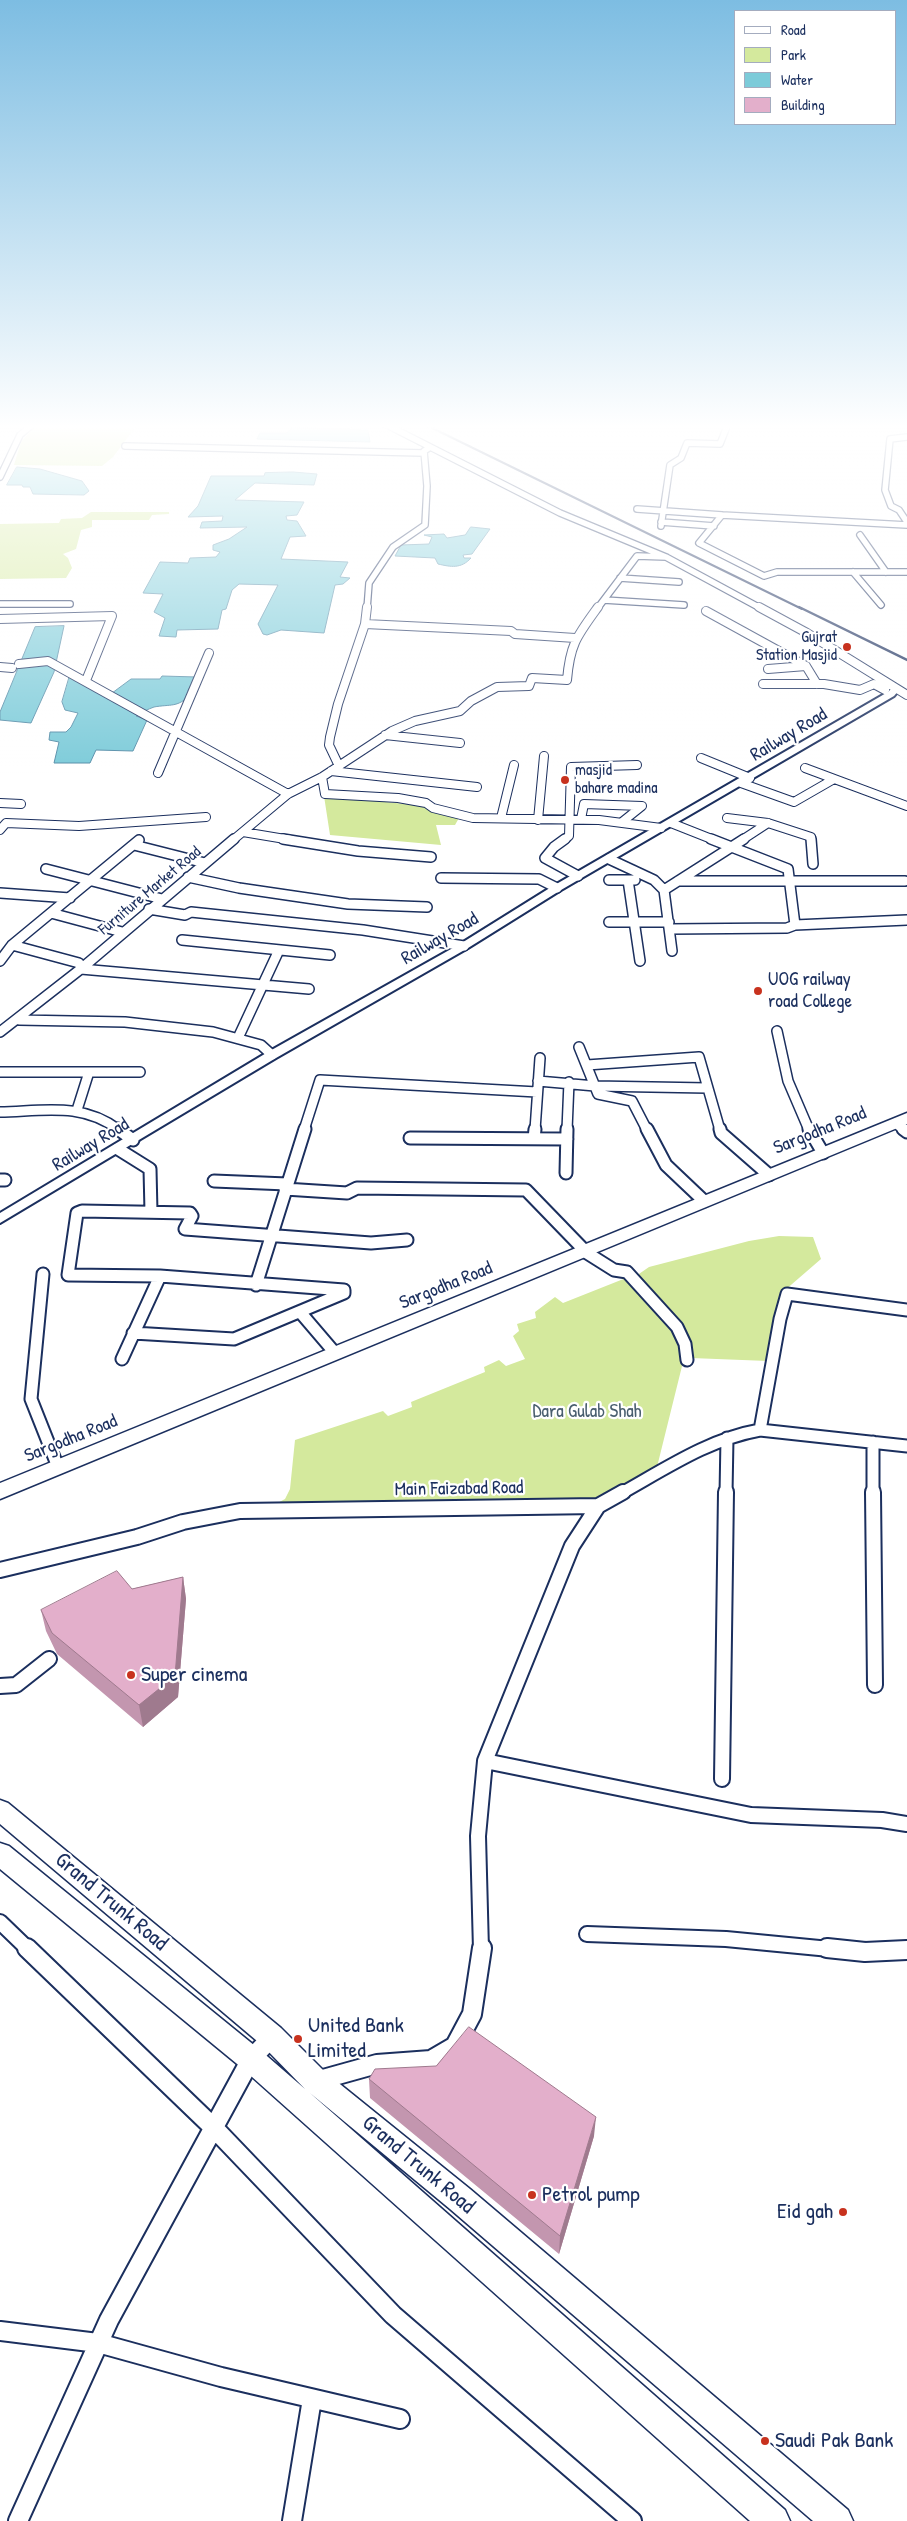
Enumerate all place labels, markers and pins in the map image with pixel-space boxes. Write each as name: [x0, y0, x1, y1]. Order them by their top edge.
place label: Gujrat Station Masjid: [756, 628, 837, 666]
marker: Gujrat Station Masjid: [841, 641, 853, 653]
place label: masjid bahare madina: [575, 761, 658, 799]
marker: masjid bahare madina: [559, 774, 571, 786]
place label: UOG railway road College: [768, 969, 852, 1013]
marker: UOG railway road College: [752, 985, 764, 997]
place label: Super cinema: [141, 1662, 247, 1688]
marker: Super cinema: [125, 1669, 137, 1681]
place label: United Bank Limited: [308, 2013, 404, 2064]
marker: United Bank Limited: [292, 2033, 304, 2045]
place label: Petrol pump: [542, 2182, 640, 2208]
marker: Petrol pump: [526, 2189, 538, 2201]
place label: Eid gah: [777, 2199, 833, 2225]
marker: Eid gah: [837, 2206, 849, 2218]
place label: Saudi Pak Bank: [775, 2428, 893, 2454]
marker: Saudi Pak Bank: [759, 2435, 771, 2447]

